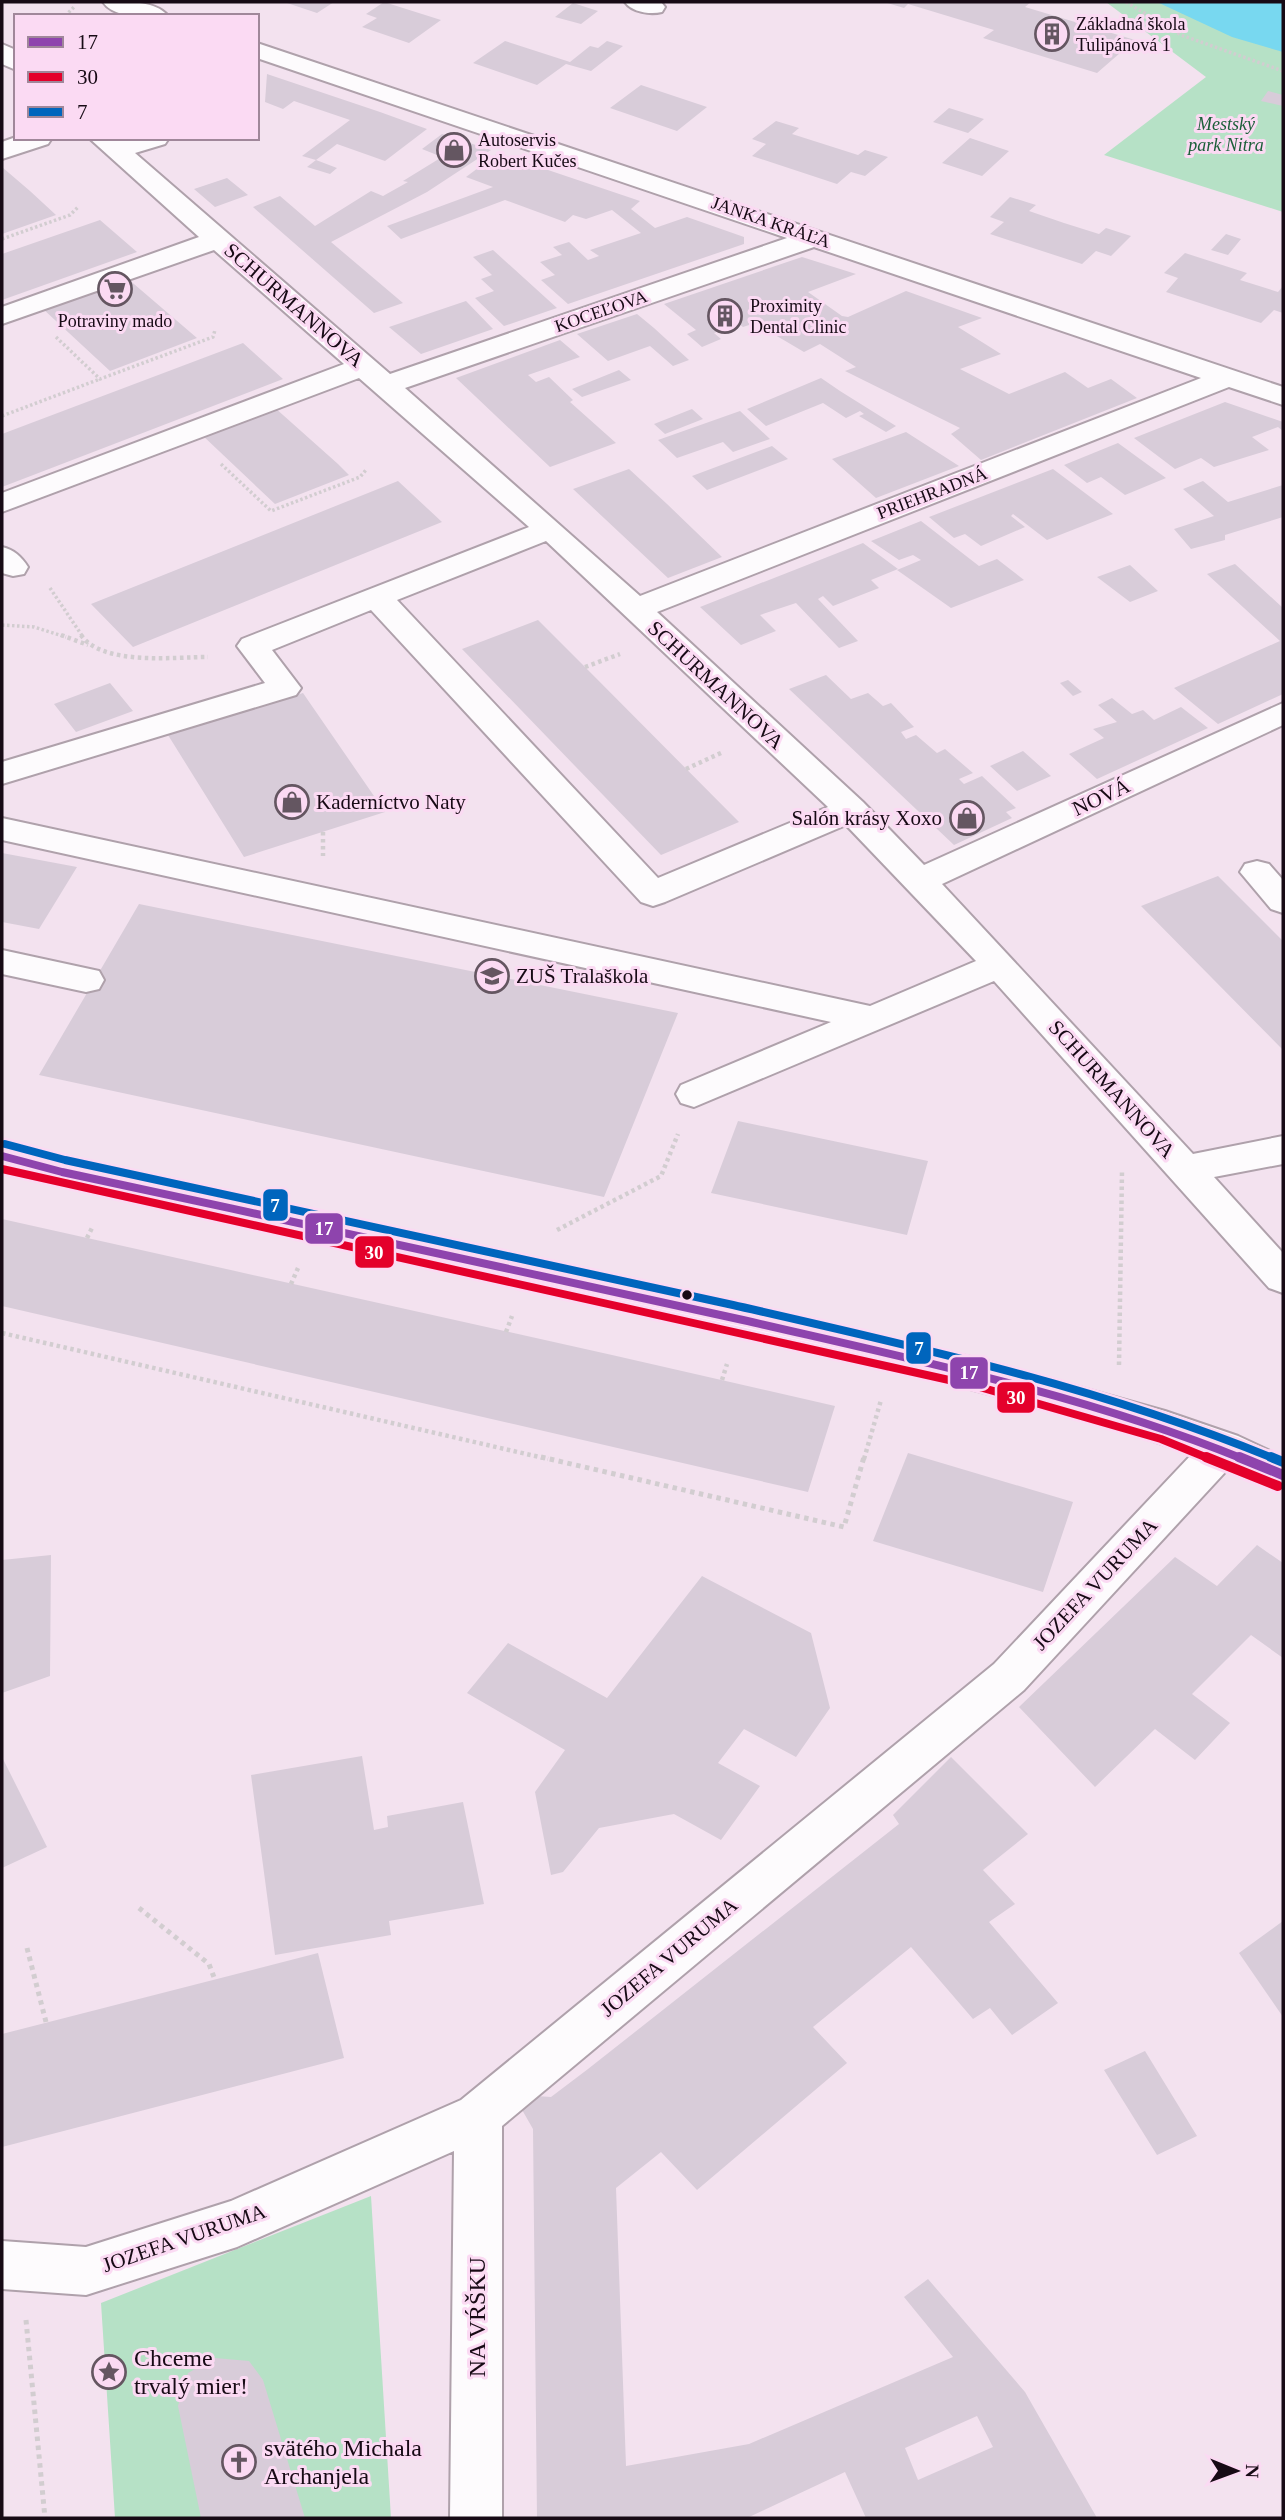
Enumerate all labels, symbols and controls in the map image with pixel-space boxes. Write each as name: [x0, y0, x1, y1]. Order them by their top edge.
legend: [14, 14, 259, 140]
place label: Základná škola Tulipánová 1: [1076, 14, 1185, 55]
building icon: Základná škola Tulipánová 1: [1033, 15, 1071, 53]
text: 17: [77, 30, 98, 54]
text: 30: [77, 65, 98, 89]
text: 7: [77, 100, 88, 124]
park label: Mestský park Nitra: [1186, 114, 1264, 155]
place label: Autoservis Robert Kučes: [478, 130, 576, 171]
shop icon: Autoservis Robert Kučes: [435, 131, 473, 169]
street label: JANKA KRÁĽA: [709, 191, 833, 252]
street label: SCHURMANNOVA: [219, 238, 369, 373]
supermarket icon: Potraviny mado: [96, 270, 134, 308]
street label: KOCEĽOVA: [552, 286, 650, 336]
place label: Proximity Dental Clinic: [750, 296, 846, 337]
building icon: Proximity Dental Clinic: [706, 297, 744, 335]
place label: Potraviny mado: [58, 311, 172, 331]
street label: PRIEHRADNÁ: [874, 462, 990, 523]
street label: SCHURMANNOVA: [643, 616, 790, 755]
street label: NOVÁ: [1068, 773, 1134, 821]
shop icon: Kaderníctvo Naty: [273, 783, 311, 821]
place label: Kaderníctvo Naty: [316, 790, 466, 814]
shop icon: Salón krásy Xoxo: [948, 799, 986, 837]
place label: Salón krásy Xoxo: [792, 806, 942, 830]
school or university icon: ZUŠ Tralaškola: [473, 957, 511, 995]
place label: ZUŠ Tralaškola: [516, 964, 649, 988]
street label: SCHURMANNOVA: [1044, 1015, 1181, 1163]
line badge: 7: [262, 1188, 289, 1222]
text: 7: [270, 1195, 280, 1216]
line badge: 17: [304, 1212, 344, 1245]
text: 17: [315, 1218, 334, 1239]
line badge: 30: [354, 1235, 395, 1269]
text: 30: [365, 1242, 384, 1263]
unlabelled marker: [680, 1288, 694, 1302]
line badge: 7: [905, 1331, 932, 1365]
text: 7: [914, 1338, 924, 1359]
line badge: 17: [949, 1356, 989, 1390]
text: 17: [960, 1362, 979, 1383]
line badge: 30: [996, 1381, 1036, 1414]
text: 30: [1007, 1387, 1026, 1408]
street label: JOZEFA VURUMA: [1028, 1513, 1163, 1655]
street label: JOZEFA VURUMA: [596, 1892, 743, 2021]
street label: JOZEFA VURUMA: [99, 2198, 270, 2277]
street label: NA VŔŠKU: [464, 2257, 490, 2377]
place label: Chceme trvalý mier!: [134, 2345, 248, 2399]
place icon: Chceme trvalý mier!: [90, 2353, 128, 2391]
place label: svätého Michala Archanjela: [264, 2435, 422, 2489]
north arrow: [1201, 2436, 1271, 2506]
church icon: svätého Michala Archanjela: [220, 2443, 258, 2481]
text: N: [1242, 2464, 1263, 2479]

